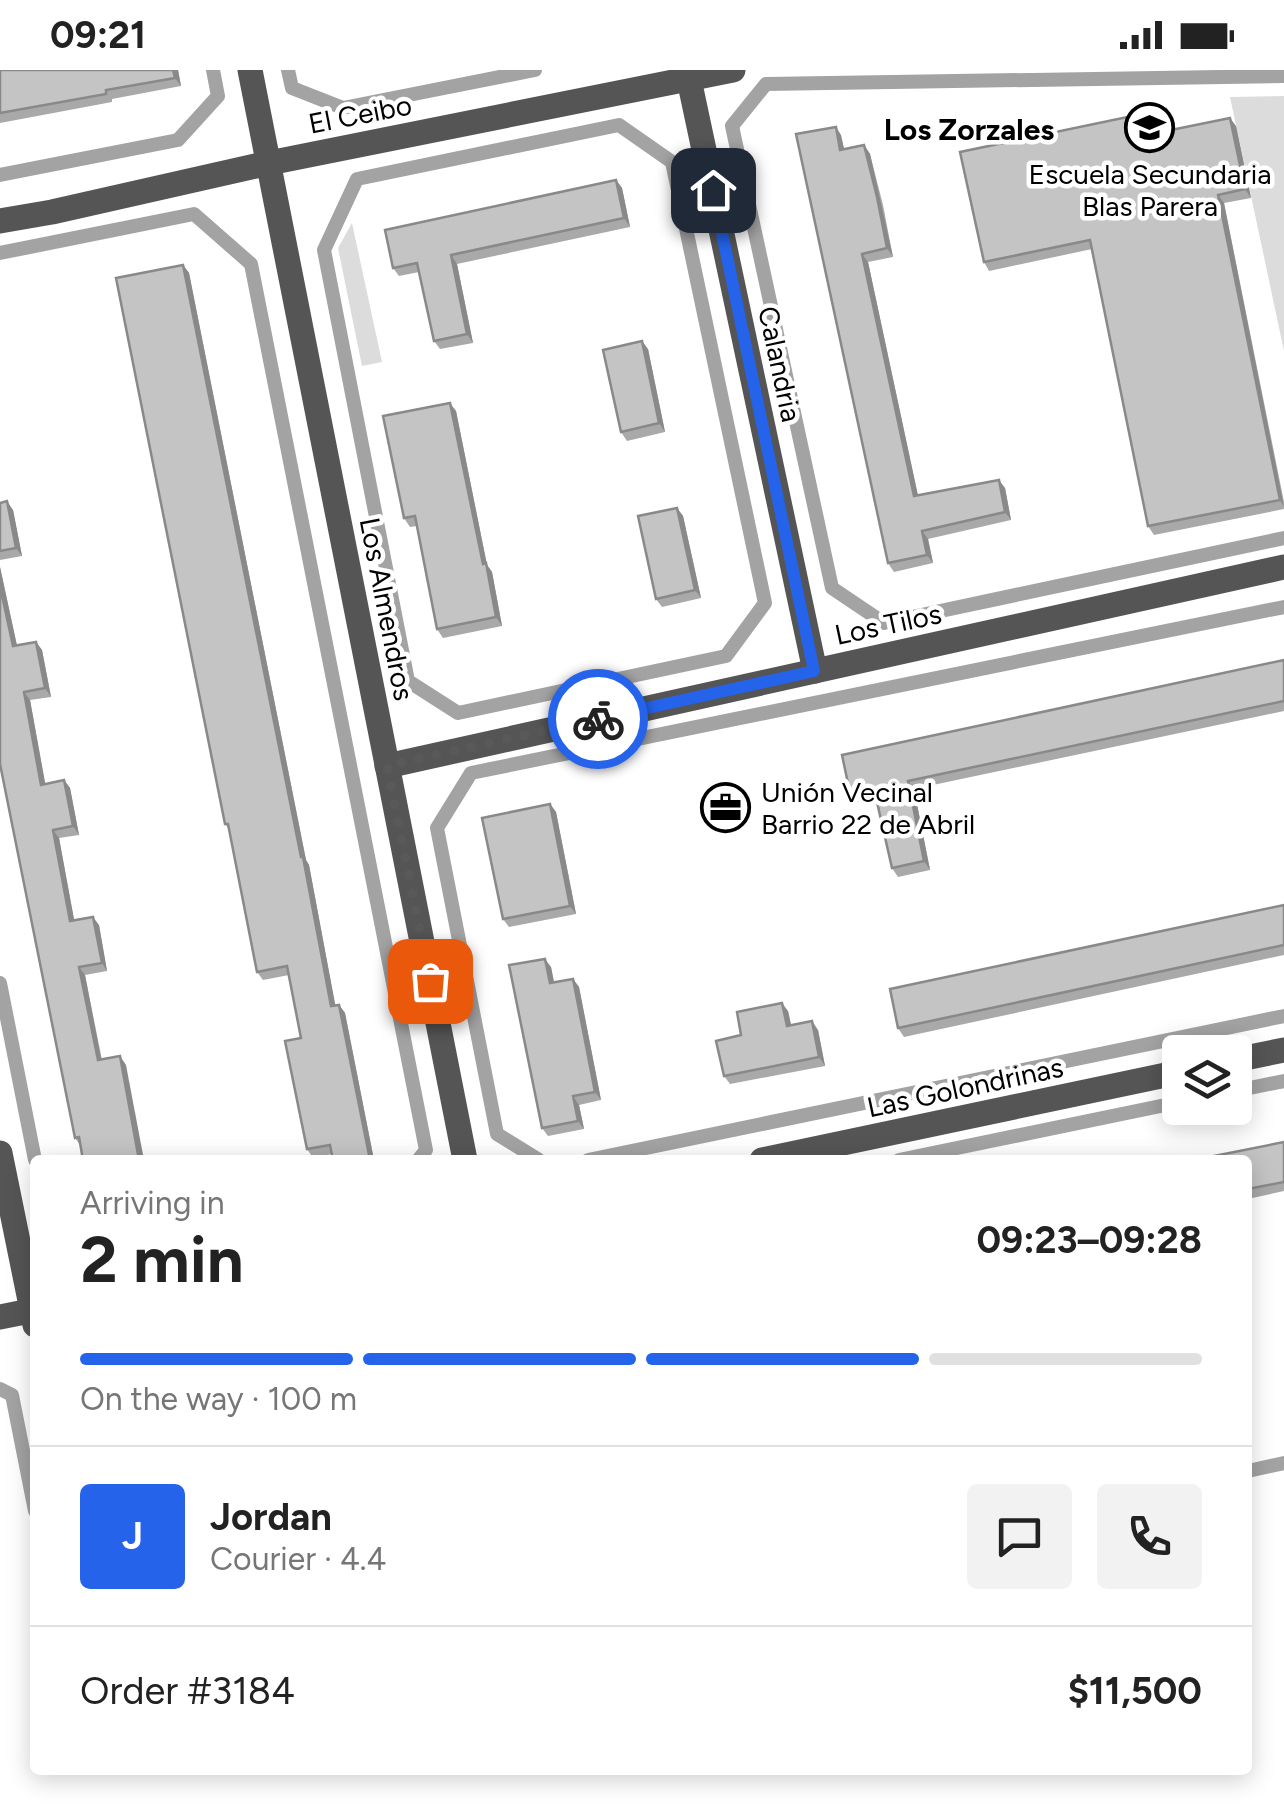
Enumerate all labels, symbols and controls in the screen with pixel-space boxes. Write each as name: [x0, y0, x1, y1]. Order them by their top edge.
text: 09:21: [50, 12, 146, 58]
street label: El Ceibo: [306, 87, 414, 141]
school or university icon: Escuela Secundaria Blas Parera: [1124, 101, 1176, 153]
district label: Los Zorzales: [884, 111, 1054, 148]
pin: [671, 148, 756, 233]
place label: Escuela Secundaria Blas Parera: [1029, 157, 1271, 223]
icon: home: [686, 163, 741, 218]
street label: Calandria: [751, 303, 809, 425]
street label: Los Almendros: [353, 515, 421, 703]
street label: Los Tilos: [832, 596, 944, 652]
courier: [548, 669, 648, 769]
icon: bike: [571, 692, 626, 747]
place label: Unión Vecinal Barrio 22 de Abril: [761, 775, 975, 841]
office icon: Unión Vecinal Barrio 22 de Abril: [700, 782, 752, 834]
pin: [388, 939, 473, 1024]
icon: bag: [403, 954, 458, 1009]
map controls: [1162, 1035, 1252, 1125]
button: layers: [1162, 1035, 1252, 1125]
street label: Las Golondrinas: [864, 1050, 1066, 1124]
text: Arriving in: [80, 1184, 225, 1222]
text: 09:23–09:28: [977, 1217, 1202, 1263]
text: 2 min: [80, 1220, 244, 1298]
text: On the way · 100 m: [80, 1380, 357, 1418]
button: chat: [967, 1484, 1072, 1589]
button: phone: [1097, 1484, 1202, 1589]
text: Jordan: [210, 1494, 332, 1540]
text: J: [122, 1513, 143, 1559]
text: Courier · 4.4: [210, 1540, 386, 1578]
text: Order #3184: [80, 1668, 295, 1714]
text: $11,500: [1068, 1668, 1202, 1714]

